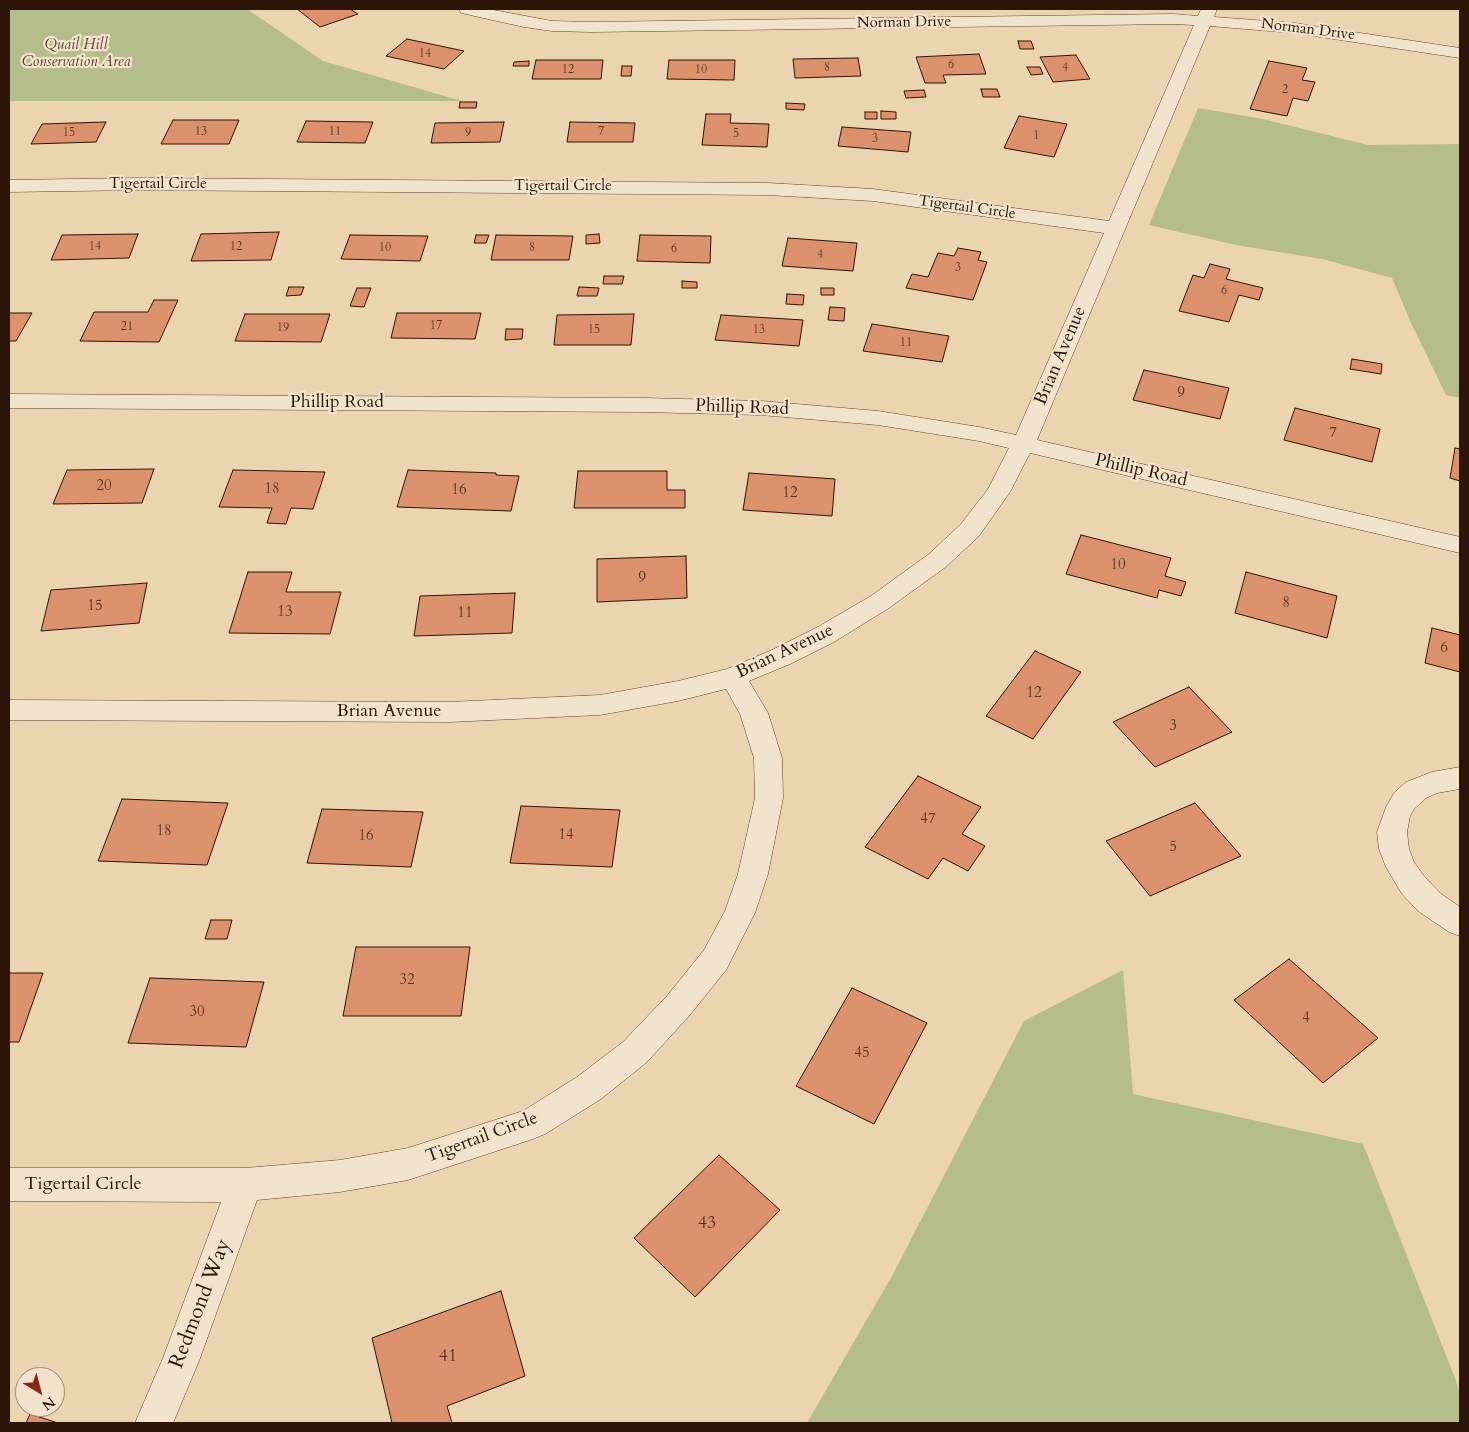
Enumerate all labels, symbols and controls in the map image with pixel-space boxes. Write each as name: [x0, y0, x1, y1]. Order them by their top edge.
street label: Norman Drive: [857, 13, 951, 33]
street label: Norman Drive: [1260, 15, 1356, 45]
park label: Quail Hill Conservation Area: [22, 37, 130, 72]
house number: 14: [419, 47, 431, 61]
house number: 6: [948, 58, 954, 72]
house number: 8: [824, 61, 830, 75]
house number: 4: [1062, 61, 1068, 75]
house number: 12: [562, 63, 574, 77]
house number: 10: [695, 63, 707, 77]
house number: 2: [1282, 83, 1288, 97]
house number: 13: [195, 125, 207, 139]
house number: 11: [329, 125, 341, 139]
house number: 7: [598, 125, 604, 139]
house number: 15: [63, 126, 75, 140]
house number: 9: [465, 126, 471, 140]
house number: 5: [733, 127, 739, 141]
house number: 1: [1033, 129, 1039, 143]
house number: 3: [872, 132, 878, 146]
street label: Tigertail Circle: [109, 176, 207, 194]
street label: Tigertail Circle: [514, 178, 612, 196]
street label: Tigertail Circle: [917, 192, 1017, 224]
house number: 14: [89, 240, 101, 254]
house number: 12: [230, 240, 242, 254]
house number: 10: [379, 241, 391, 255]
house number: 8: [529, 241, 535, 255]
house number: 6: [671, 242, 677, 256]
house number: 4: [817, 248, 823, 262]
house number: 3: [955, 261, 961, 275]
house number: 6: [1221, 284, 1227, 298]
street label: Brian Avenue: [1031, 303, 1091, 409]
house number: 17: [430, 319, 442, 333]
house number: 21: [121, 320, 133, 334]
house number: 19: [277, 321, 289, 335]
house number: 15: [588, 323, 600, 337]
house number: 13: [753, 323, 765, 337]
house number: 11: [900, 336, 912, 350]
house number: 9: [1177, 385, 1185, 403]
street label: Phillip Road: [290, 392, 384, 414]
street label: Phillip Road: [695, 396, 789, 420]
house number: 7: [1329, 425, 1337, 443]
street label: Phillip Road: [1093, 450, 1189, 492]
house number: 20: [96, 478, 112, 496]
house number: 18: [264, 481, 280, 499]
house number: 16: [451, 482, 467, 500]
house number: 12: [782, 485, 798, 503]
house number: 10: [1110, 557, 1126, 575]
house number: 9: [638, 570, 646, 588]
house number: 8: [1282, 595, 1290, 613]
house number: 15: [87, 598, 103, 616]
house number: 13: [277, 604, 293, 622]
house number: 11: [457, 605, 473, 623]
street label: Brian Avenue: [733, 620, 837, 684]
house number: 6: [1440, 640, 1448, 658]
house number: 12: [1026, 685, 1042, 703]
street label: Brian Avenue: [336, 701, 442, 723]
house number: 3: [1169, 718, 1177, 736]
house number: 47: [920, 811, 936, 829]
house number: 18: [156, 823, 172, 841]
house number: 14: [558, 827, 574, 845]
house number: 16: [358, 828, 374, 846]
house number: 5: [1169, 839, 1177, 857]
house number: 32: [399, 972, 415, 990]
house number: 30: [189, 1004, 205, 1022]
house number: 4: [1302, 1010, 1310, 1028]
house number: 45: [854, 1045, 870, 1063]
street label: Tigertail Circle: [423, 1108, 541, 1168]
street label: Tigertail Circle: [24, 1174, 142, 1196]
house number: 43: [698, 1213, 716, 1235]
street label: Redmond Way: [165, 1236, 237, 1372]
house number: 41: [439, 1346, 457, 1368]
north arrow: [15, 1367, 65, 1417]
text: N: [38, 1392, 59, 1415]

